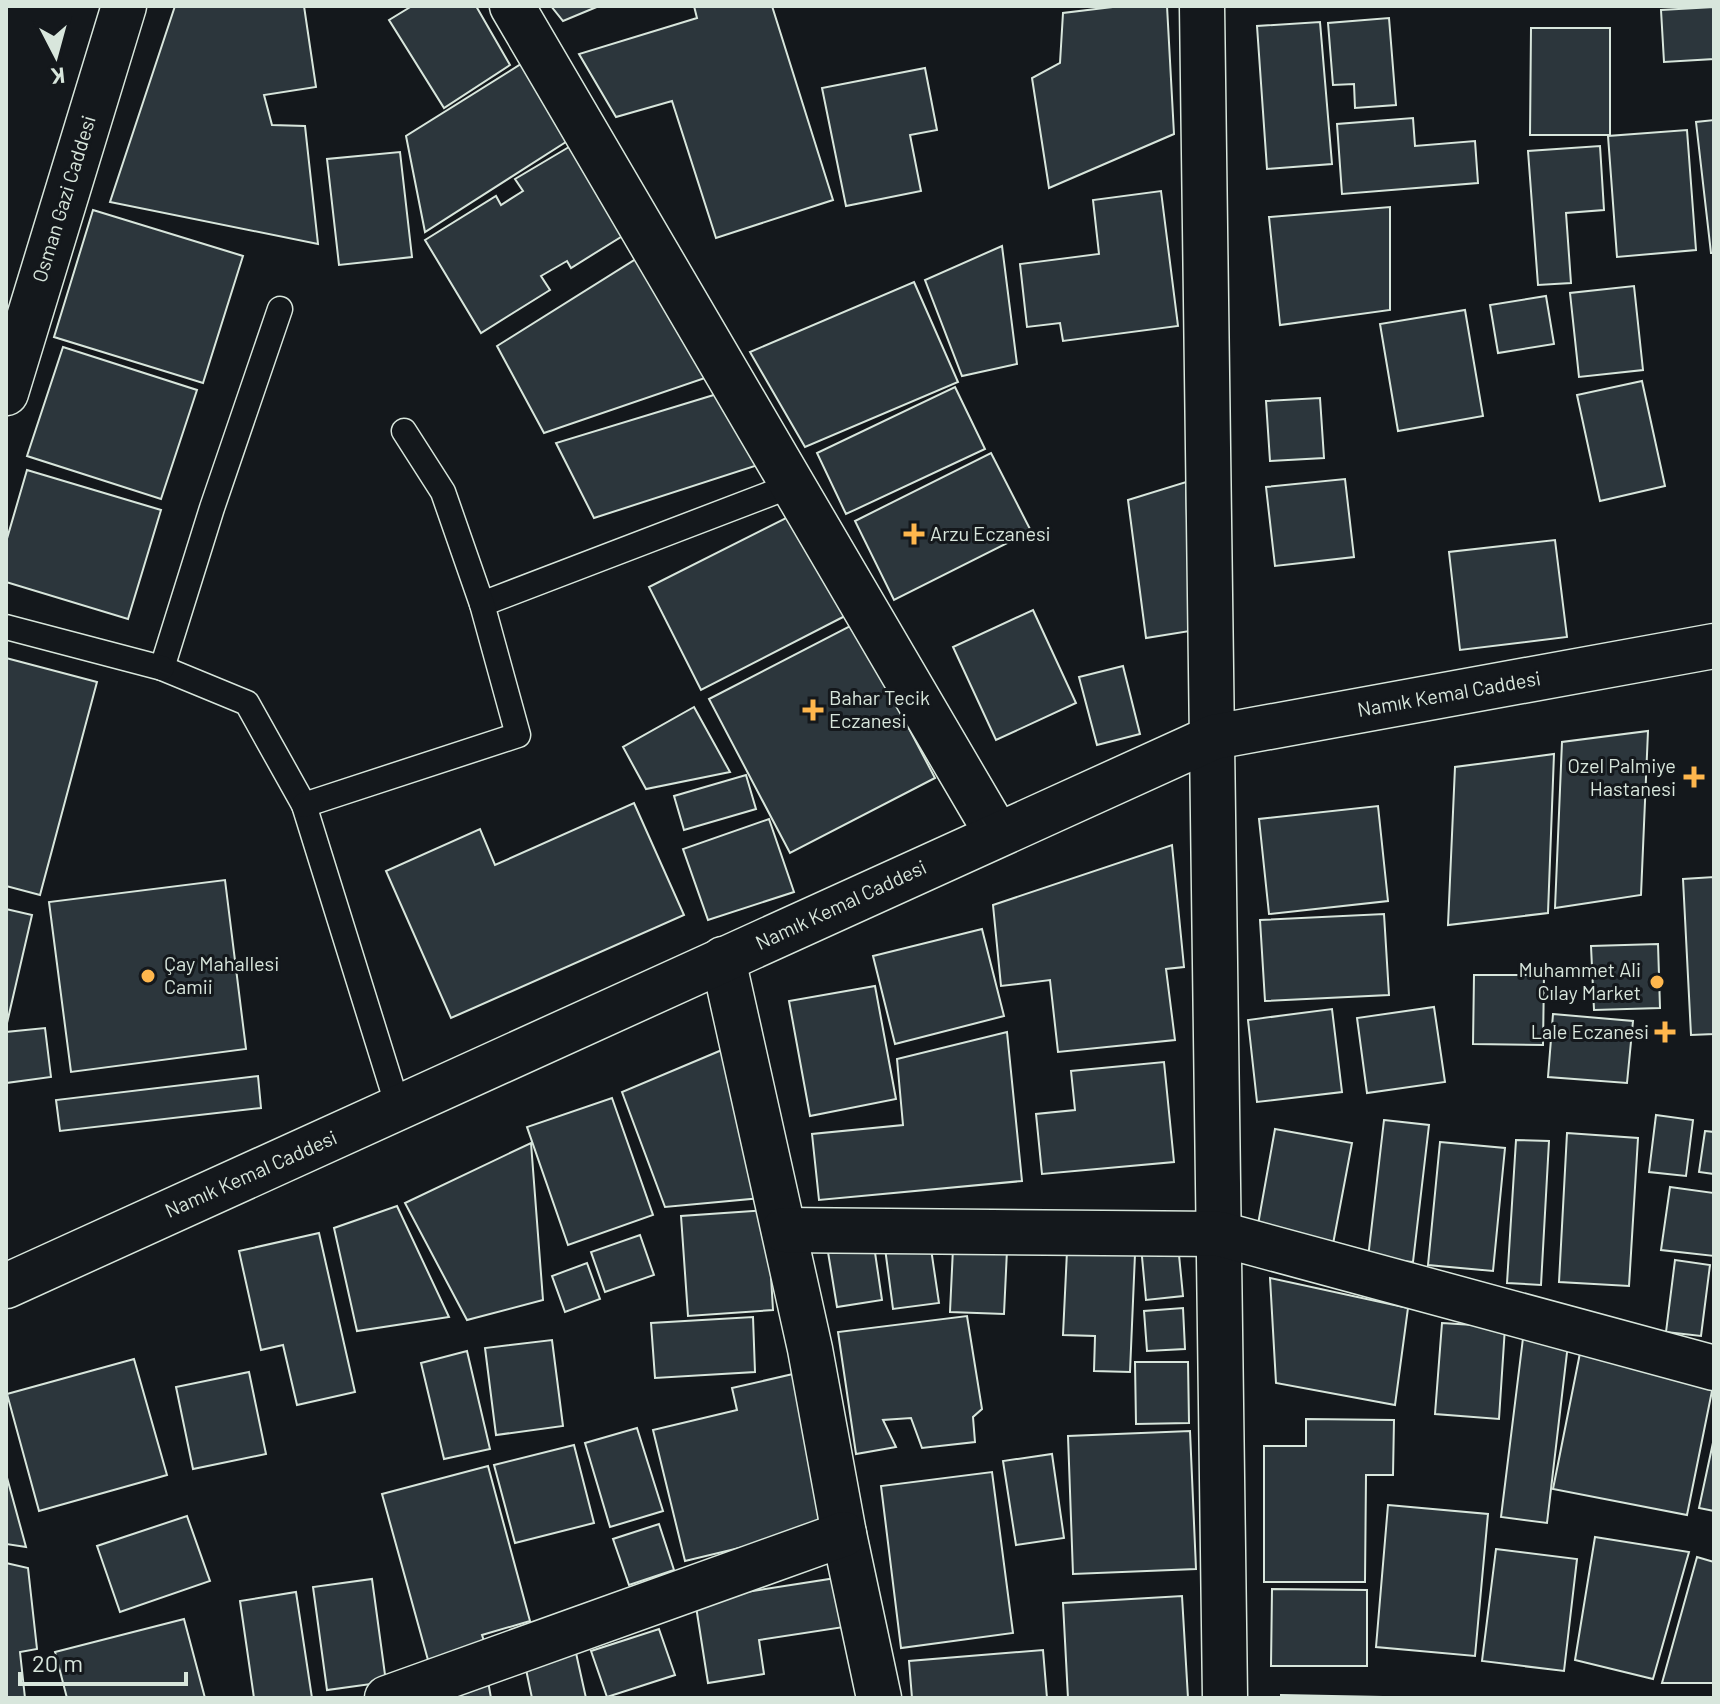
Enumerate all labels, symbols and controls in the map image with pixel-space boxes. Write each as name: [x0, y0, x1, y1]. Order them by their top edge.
north arrow: [16, 16, 96, 96]
text: K: [50, 63, 66, 91]
street label: Osman Gazi Caddesi: [26, 112, 100, 285]
place label: Arzu Eczanesi: [930, 521, 1051, 545]
marker: Arzu Eczanesi: [905, 525, 923, 543]
street label: Namık Kemal Caddesi: [1355, 665, 1542, 721]
place label: Bahar Tecik Eczanesi: [829, 685, 930, 732]
marker: Bahar Tecik Eczanesi: [804, 701, 822, 719]
place label: Ozel Palmiye Hastanesi: [1568, 753, 1676, 800]
marker: Ozel Palmiye Hastanesi: [1683, 766, 1705, 788]
street label: Namık Kemal Caddesi: [751, 854, 930, 954]
place label: Çay Mahallesi Camii: [164, 951, 279, 998]
place label: Muhammet Ali Cılay Market: [1518, 957, 1641, 1004]
marker: Çay Mahallesi Camii: [139, 967, 157, 985]
marker: Muhammet Ali Cılay Market: [1648, 973, 1666, 991]
place label: Lale Eczanesi: [1531, 1019, 1649, 1043]
marker: Lale Eczanesi: [1656, 1023, 1674, 1041]
street label: Namık Kemal Caddesi: [161, 1124, 340, 1222]
scale bar: [20, 1636, 186, 1686]
text: 20 m: [32, 1648, 83, 1677]

